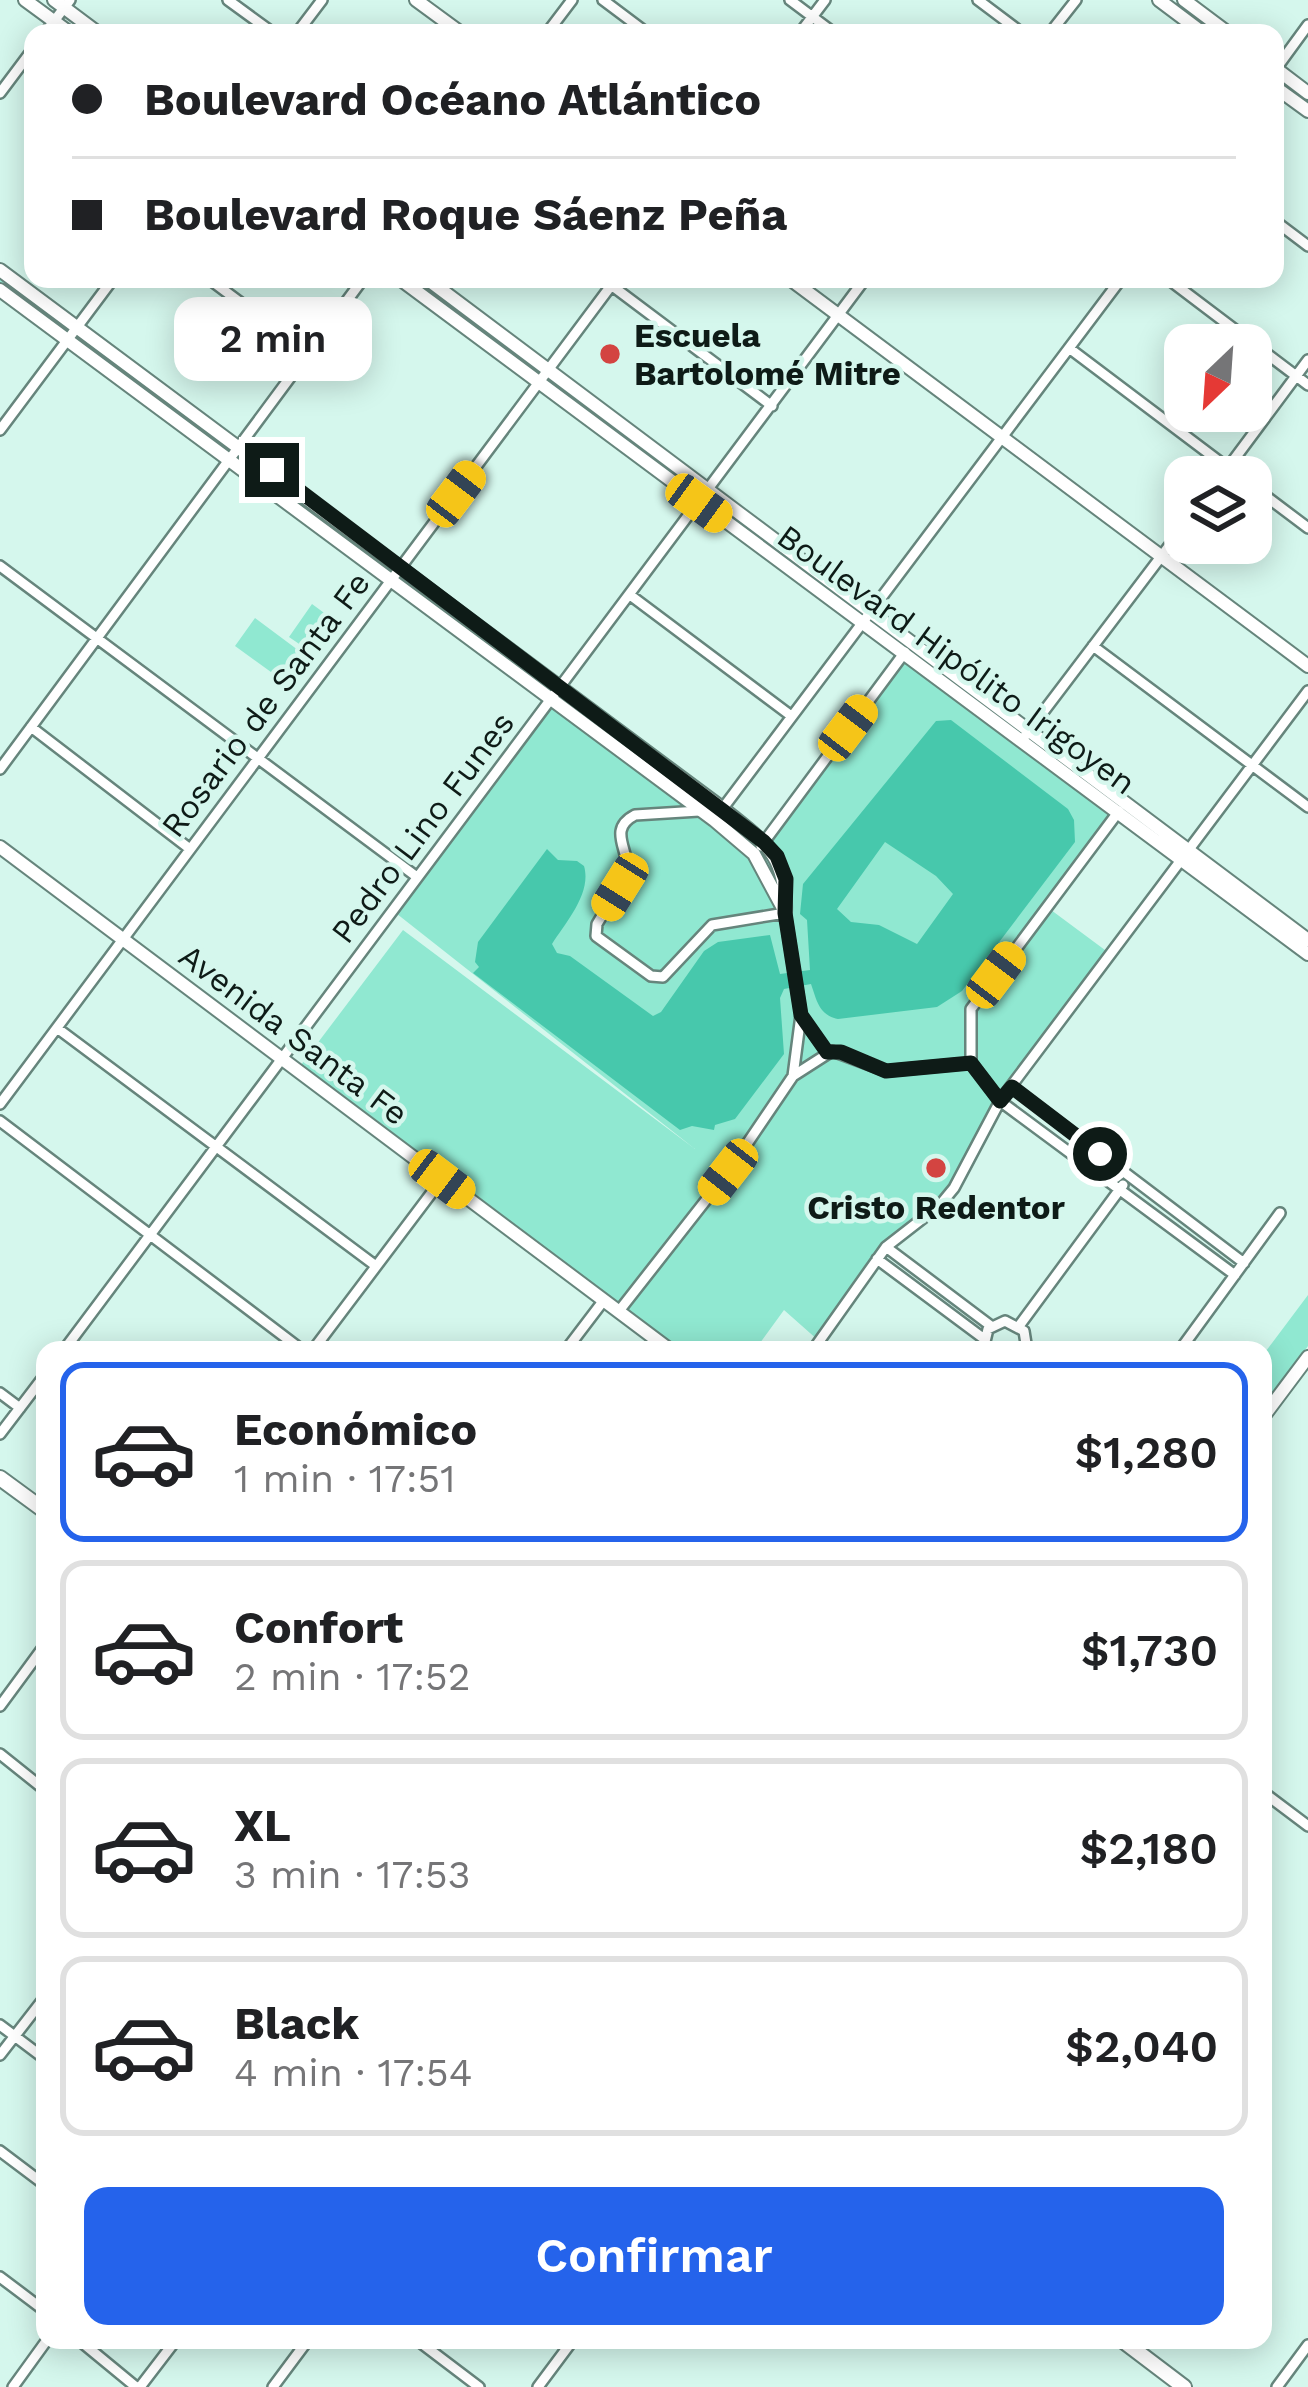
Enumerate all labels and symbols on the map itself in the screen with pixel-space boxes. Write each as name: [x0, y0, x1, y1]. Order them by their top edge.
callout: 2 min: [173, 296, 371, 380]
place label: Escuela Bartolomé Mitre: [634, 316, 901, 393]
north arrow: [1164, 324, 1272, 432]
marker: Escuela Bartolomé Mitre: [597, 341, 623, 367]
route end: [245, 443, 299, 497]
car: [420, 454, 492, 534]
car: [659, 467, 739, 539]
street label: Boulevard Hipólito Irigoyen: [770, 516, 1143, 802]
street label: Rosario de Santa Fe: [153, 564, 378, 844]
car: [812, 688, 884, 768]
street label: Pedro Lino Funes: [323, 704, 522, 951]
car: [586, 847, 654, 927]
car: [960, 935, 1032, 1015]
street label: Avenida Santa Fe: [172, 936, 416, 1133]
route start: [1073, 1127, 1127, 1181]
car: [692, 1133, 764, 1211]
car: [402, 1143, 482, 1215]
marker: Cristo Redentor: [923, 1155, 949, 1181]
place label: Cristo Redentor: [807, 1188, 1065, 1227]

